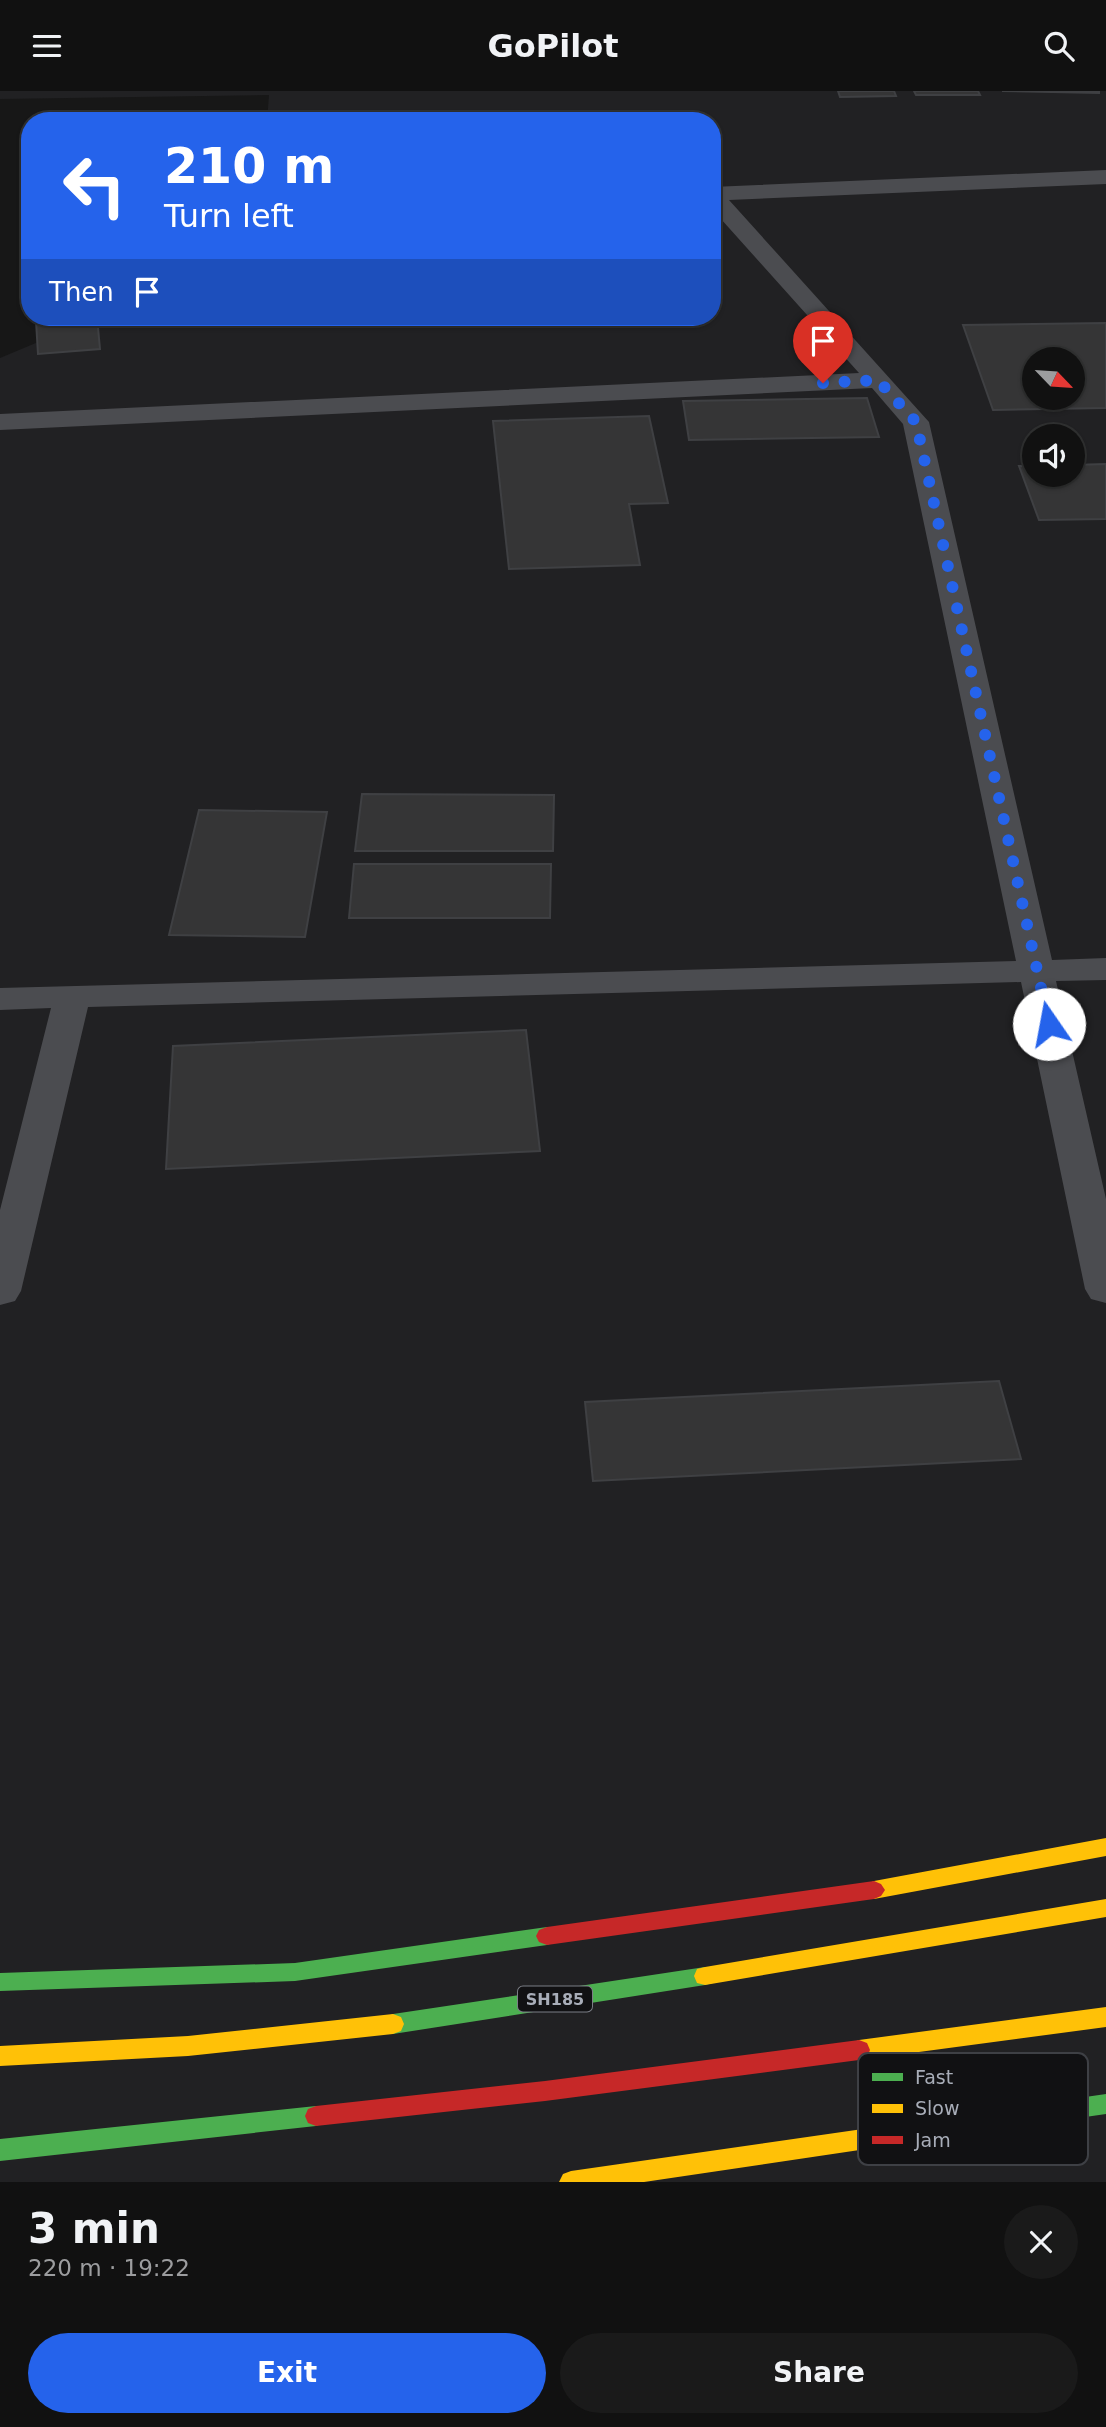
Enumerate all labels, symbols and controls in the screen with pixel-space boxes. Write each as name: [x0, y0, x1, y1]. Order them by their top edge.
icon: menu: [28, 27, 66, 65]
text: GoPilot: [488, 27, 618, 65]
icon: search: [1040, 27, 1078, 65]
text: 210 m: [164, 138, 334, 195]
icon: left: [49, 140, 140, 231]
text: Turn left: [164, 197, 294, 235]
icon: arrive: [128, 273, 166, 311]
text: Then: [49, 277, 114, 307]
pin: [793, 311, 853, 383]
icon: arrive: [804, 322, 842, 360]
north arrow: [1022, 347, 1085, 409]
map controls: [1022, 347, 1085, 487]
button: sound: [1022, 424, 1085, 487]
position arrow: [1012, 987, 1086, 1061]
road number: SH185: [518, 1987, 592, 2011]
legend: [858, 2053, 1088, 2165]
text: Fast: [915, 2066, 953, 2088]
text: Slow: [915, 2097, 960, 2119]
text: Jam: [914, 2129, 951, 2151]
text: 3 min: [28, 2204, 160, 2253]
button: close: [1004, 2205, 1078, 2279]
text: 220 m · 19:22: [28, 2255, 190, 2281]
button: Exit: [28, 2333, 546, 2413]
button: Share: [560, 2333, 1078, 2413]

